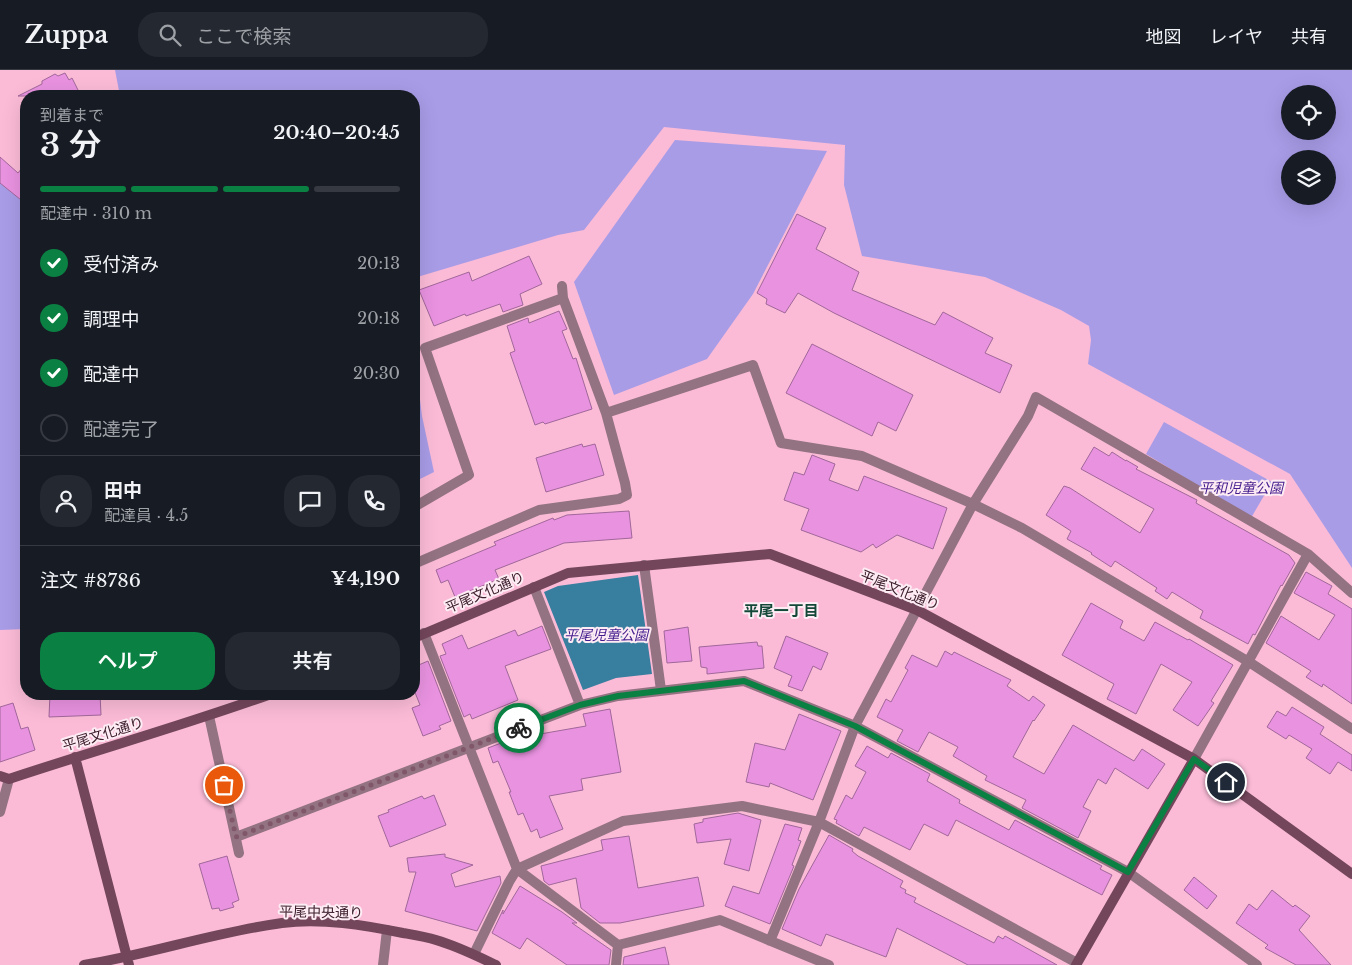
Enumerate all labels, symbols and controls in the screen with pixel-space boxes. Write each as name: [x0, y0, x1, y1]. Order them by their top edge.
search box: [138, 12, 488, 57]
text: Zuppa: [25, 20, 108, 49]
icon: search: [156, 21, 184, 49]
text: ここで検索: [196, 25, 291, 48]
text: 地図: [1146, 26, 1182, 48]
text: レイヤ: [1210, 26, 1263, 48]
text: 共有: [1291, 26, 1327, 48]
map controls: [1281, 85, 1336, 205]
button: locate: [1281, 85, 1336, 140]
text: 到着まで: [40, 105, 104, 125]
text: 20:40–20:45: [273, 121, 400, 144]
text: 3 分: [40, 125, 101, 165]
button: layers: [1281, 150, 1336, 205]
text: 配達中 · 310 m: [40, 203, 152, 223]
icon: check: [40, 249, 68, 277]
text: 受付済み: [83, 253, 159, 276]
text: 20:13: [357, 253, 400, 273]
icon: check: [40, 304, 68, 332]
text: 調理中: [83, 308, 140, 331]
text: 20:18: [357, 308, 400, 328]
icon: check: [40, 359, 68, 387]
text: 配達中: [83, 363, 140, 386]
text: 20:30: [353, 363, 400, 383]
text: 配達完了: [83, 418, 159, 441]
button: person: [40, 475, 92, 527]
button: chat: [284, 475, 336, 527]
button: phone: [348, 475, 400, 527]
text: 田中: [104, 479, 142, 502]
park label: 平和児童公園: [1199, 479, 1285, 497]
text: 配達員 · 4.5: [104, 505, 188, 525]
street label: 平尾文化通り: [858, 566, 942, 614]
text: ¥4,190: [331, 567, 400, 590]
street label: 平尾文化通り: [443, 567, 527, 617]
text: 注文 #8786: [40, 569, 141, 592]
district label: 平尾一丁目: [743, 601, 819, 620]
park label: 平尾児童公園: [564, 626, 650, 644]
button: ヘルプ: [40, 632, 215, 690]
button: 共有: [225, 632, 400, 690]
courier: [494, 703, 544, 753]
street label: 平尾文化通り: [60, 713, 146, 755]
icon: bike: [505, 714, 533, 742]
pin: [1205, 761, 1247, 803]
pin: [203, 764, 245, 806]
icon: home: [1212, 768, 1240, 796]
icon: bag: [210, 771, 238, 799]
street label: 平尾中央通り: [279, 902, 363, 922]

